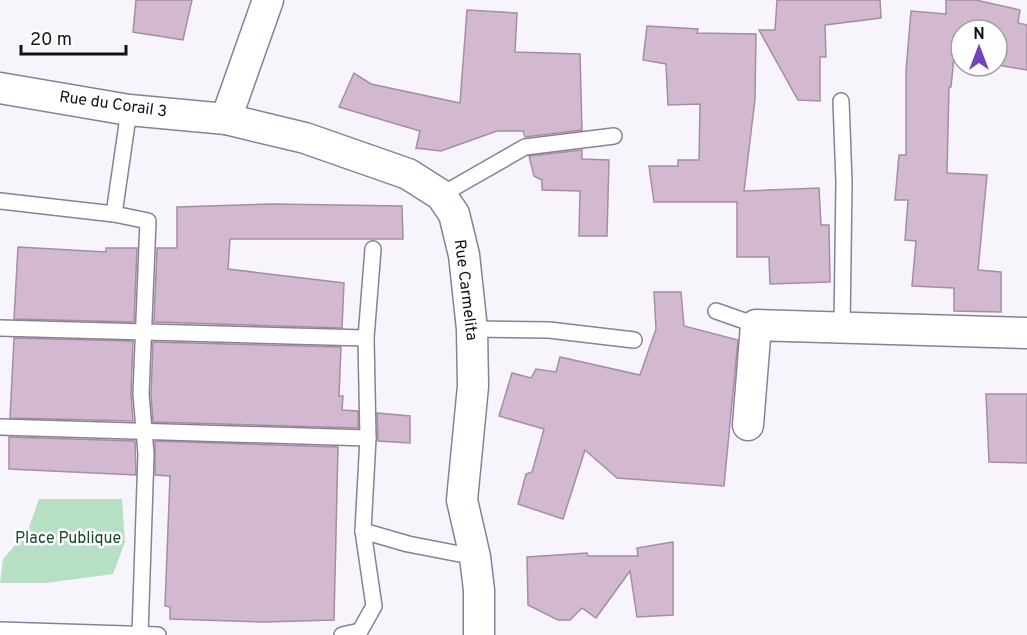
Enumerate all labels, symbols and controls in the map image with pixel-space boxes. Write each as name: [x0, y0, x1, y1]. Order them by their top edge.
scale bar: [21, 18, 126, 56]
north arrow: [949, 18, 1009, 78]
text: N: [973, 25, 985, 45]
text: 20 m: [30, 29, 72, 52]
street label: Rue du Corail 3: [58, 88, 168, 122]
street label: Rue Carmelita: [449, 238, 481, 342]
park label: Place Publique: [15, 529, 121, 549]

